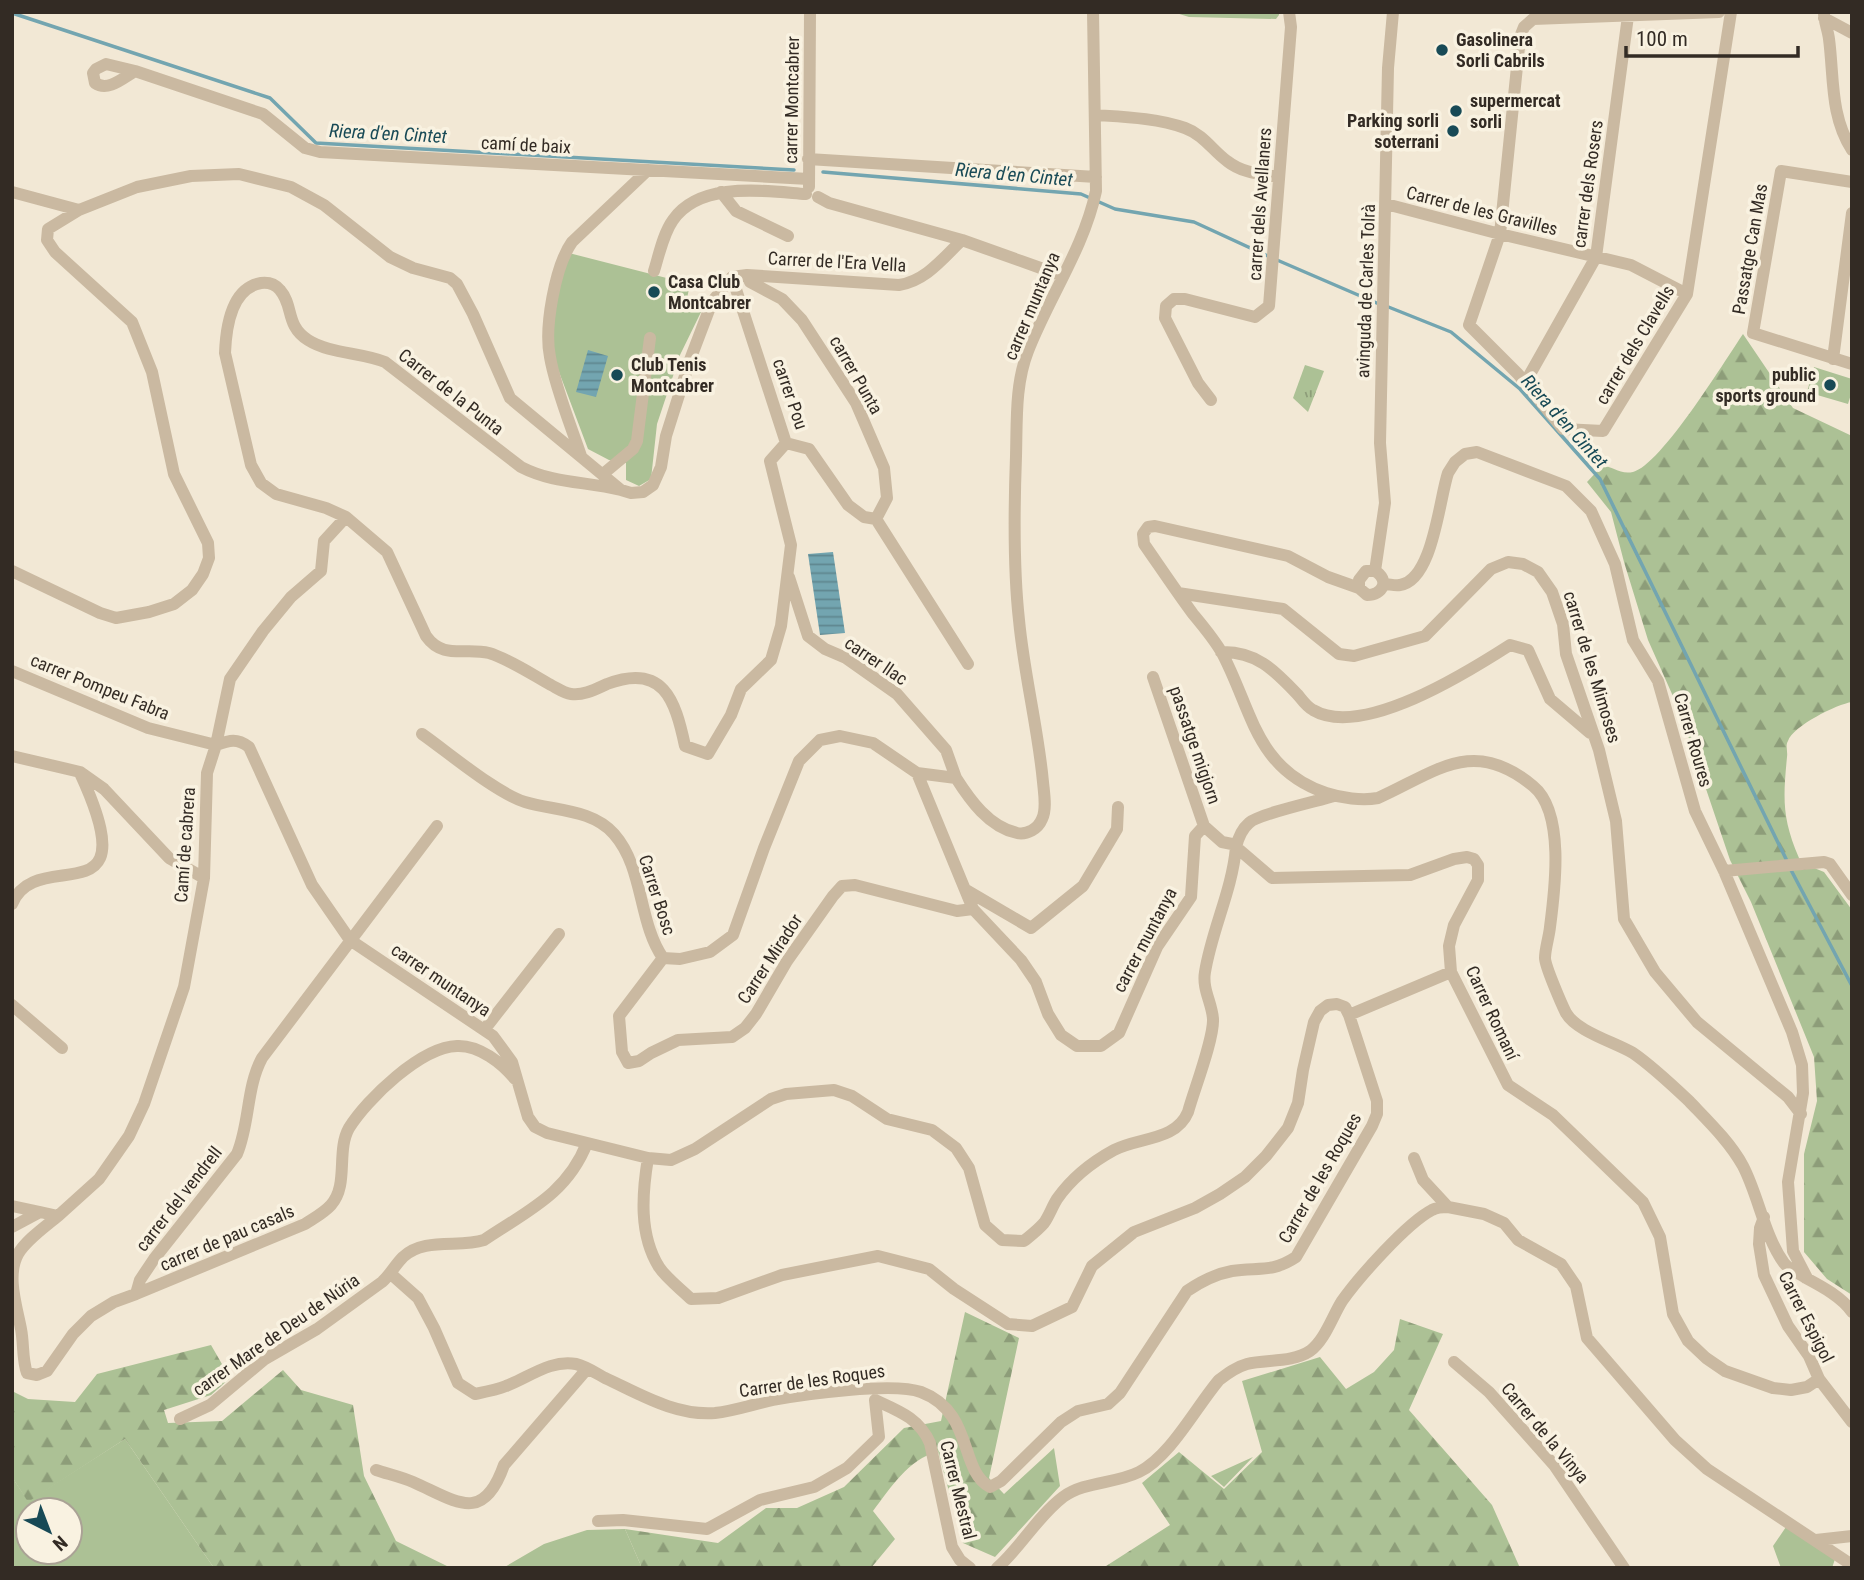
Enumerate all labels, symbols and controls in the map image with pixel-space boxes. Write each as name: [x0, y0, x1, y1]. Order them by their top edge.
scale bar: [1626, 14, 1798, 58]
text: 100 m: [1636, 27, 1688, 51]
place label: Gasolinera Sorli Cabrils: [1456, 29, 1545, 71]
street label: carrer Montcabrer: [780, 36, 803, 164]
marker: Gasolinera Sorli Cabrils: [1434, 42, 1450, 58]
place label: supermercat sorli: [1470, 90, 1561, 132]
marker: supermercat sorli: [1448, 103, 1464, 119]
place label: Parking sorli soterrani: [1347, 110, 1439, 152]
water label: Riera d'en Cintet: [328, 119, 448, 148]
street label: carrer dels Rosers: [1568, 119, 1607, 249]
marker: Parking sorli soterrani: [1445, 123, 1461, 139]
street label: carrer dels Avellaners: [1244, 127, 1275, 281]
street label: camí de baix: [481, 132, 572, 157]
water label: Riera d'en Cintet: [954, 158, 1074, 191]
street label: Carrer de les Gravilles: [1404, 182, 1560, 239]
street label: Passatge Can Mas: [1728, 182, 1771, 316]
street label: avinguda de Carles Tolrà: [1352, 204, 1379, 378]
street label: Carrer de l'Era Vella: [767, 247, 907, 276]
street label: carrer muntanya: [999, 249, 1064, 363]
place label: Casa Club Montcabrer: [668, 271, 751, 313]
street label: carrer dels Clavells: [1591, 281, 1678, 408]
marker: Casa Club Montcabrer: [646, 284, 662, 300]
street label: carrer Punta: [826, 332, 887, 418]
street label: Carrer de la Punta: [395, 344, 508, 439]
place label: Club Tenis Montcabrer: [631, 354, 714, 396]
street label: carrer Pou: [769, 356, 812, 432]
place label: public sports ground: [1715, 364, 1816, 406]
marker: Club Tenis Montcabrer: [609, 367, 625, 383]
water label: Riera d'en Cintet: [1517, 370, 1613, 473]
marker: public sports ground: [1822, 377, 1838, 393]
street label: carrer de les Mimoses: [1559, 589, 1626, 745]
street label: carrer llac: [841, 632, 912, 689]
street label: carrer Pompeu Fabra: [28, 649, 173, 724]
street label: passatge migjorn: [1165, 683, 1225, 806]
street label: Carrer Roures: [1670, 690, 1717, 789]
street label: Camí de cabrera: [170, 787, 199, 903]
street label: Carrer Bosc: [635, 852, 680, 938]
street label: carrer muntanya: [1108, 884, 1181, 996]
street label: Carrer Mirador: [733, 910, 807, 1007]
street label: carrer muntanya: [388, 939, 495, 1021]
street label: Carrer Romaní: [1462, 962, 1524, 1064]
street label: Carrer de les Roques: [1274, 1109, 1365, 1247]
street label: carrer del vendrell: [131, 1142, 226, 1255]
street label: carrer de pau casals: [157, 1200, 297, 1275]
street label: Carrer Espigol: [1774, 1268, 1838, 1366]
street label: carrer Mare de Deu de Núria: [188, 1269, 363, 1400]
street label: Carrer de les Roques: [738, 1360, 886, 1401]
street label: Carrer de la Vinya: [1497, 1378, 1594, 1487]
street label: Carrer Mestral: [936, 1438, 981, 1541]
north arrow: [14, 1496, 84, 1566]
text: N: [48, 1531, 72, 1556]

